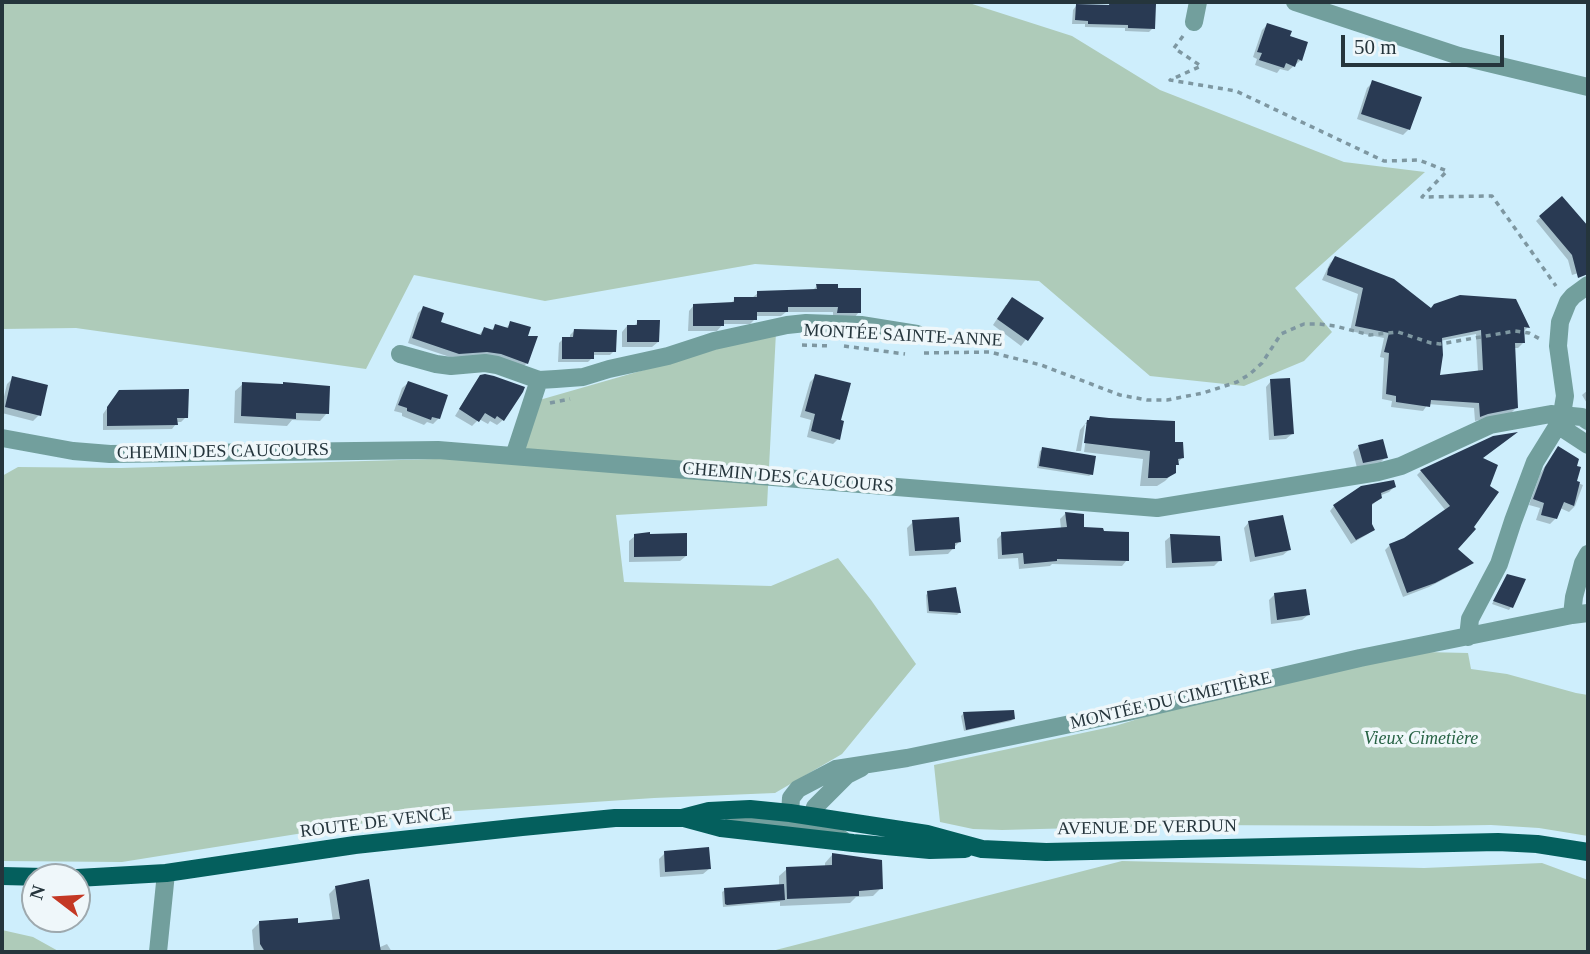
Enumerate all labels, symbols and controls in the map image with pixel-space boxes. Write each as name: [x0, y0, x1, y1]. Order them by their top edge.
scale bar: [1345, 21, 1508, 65]
text: 50 m: [1354, 35, 1397, 59]
street label: MONTÉE SAINTE-ANNE: [803, 320, 1003, 352]
street label: CHEMIN DES CAUCOURS: [117, 439, 329, 465]
street label: CHEMIN DES CAUCOURS: [681, 458, 895, 498]
street label: MONTÉE DU CIMETIÈRE: [1068, 667, 1274, 735]
park label: Vieux Cimetière: [1364, 728, 1478, 750]
street label: ROUTE DE VENCE: [299, 803, 453, 843]
street label: AVENUE DE VERDUN: [1057, 816, 1237, 840]
north arrow: [21, 863, 91, 933]
text: N: [25, 883, 49, 902]

